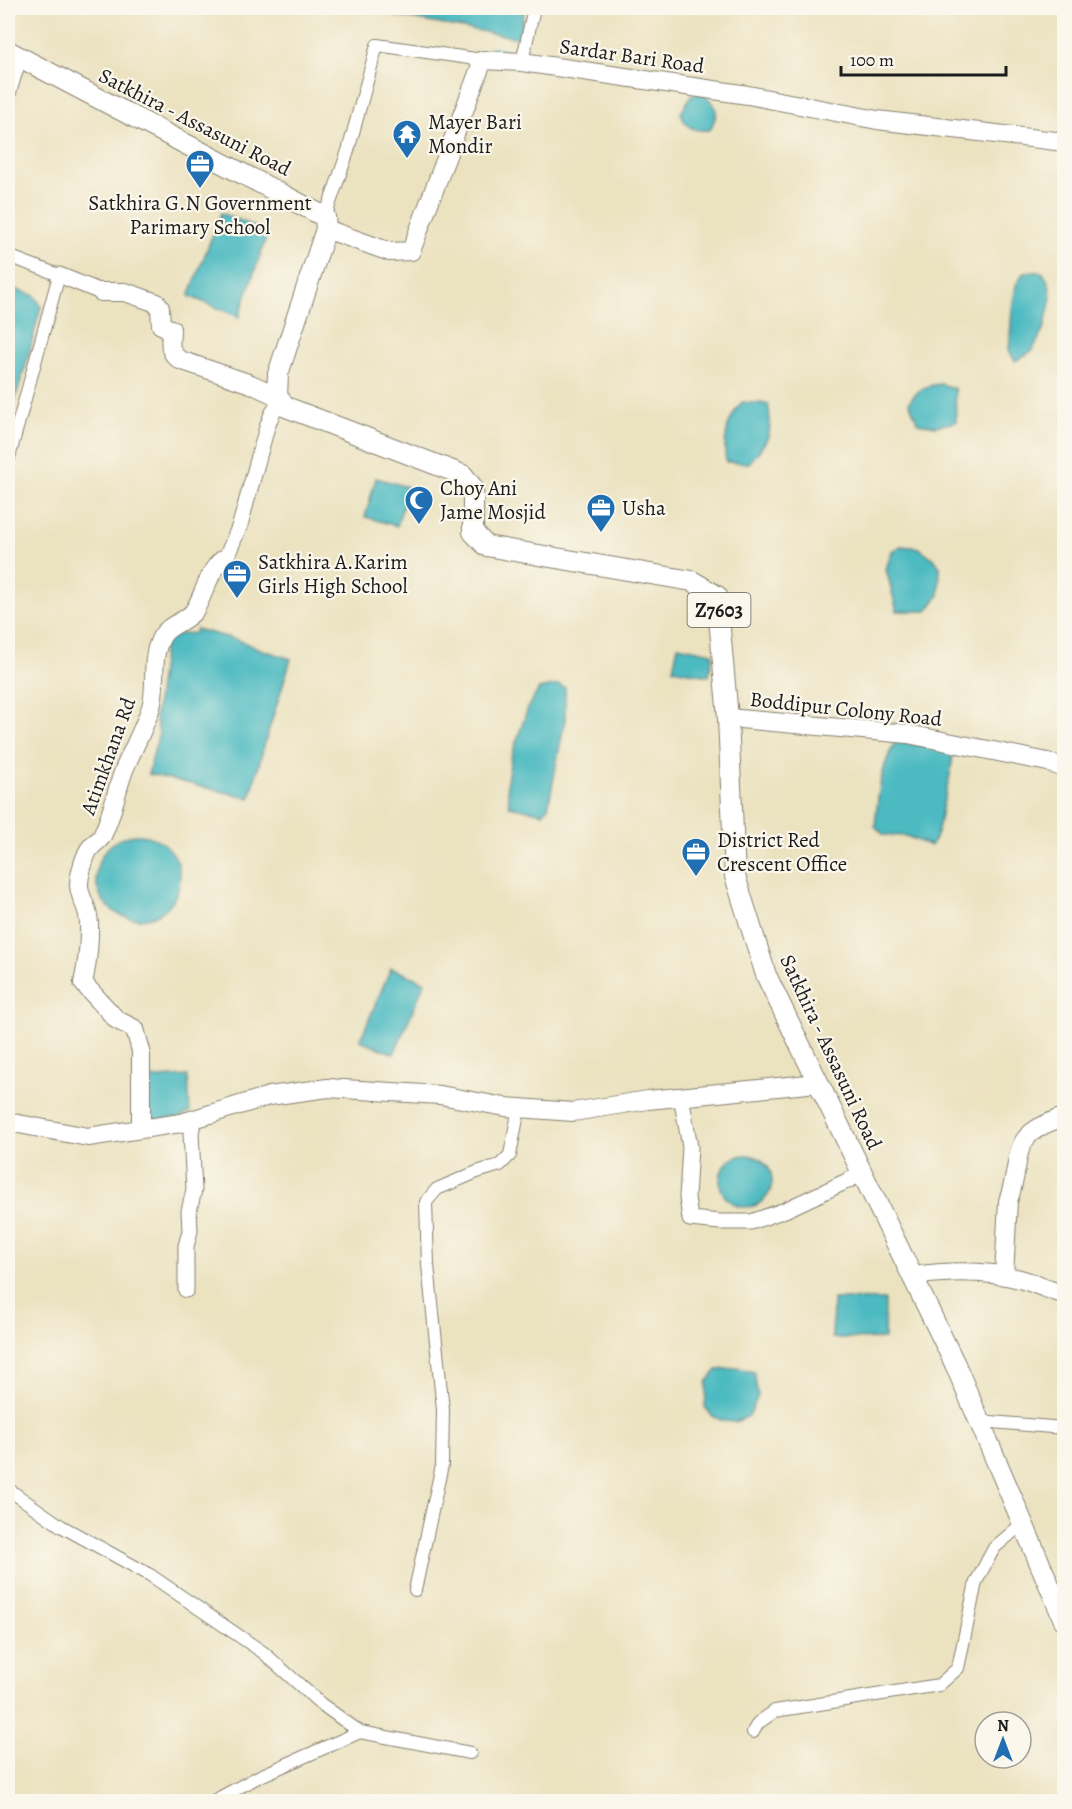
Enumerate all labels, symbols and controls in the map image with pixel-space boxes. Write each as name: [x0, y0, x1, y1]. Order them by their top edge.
street label: Sardar Bari Road: [558, 32, 707, 80]
scale bar: [841, 39, 1006, 77]
text: 100 m: [850, 48, 894, 72]
street label: Satkhira - Assasuni Road: [94, 61, 296, 183]
place label: Mayer Bari Mondir: [428, 108, 522, 160]
temple icon: Mayer Bari Mondir: [391, 118, 423, 160]
office icon: Satkhira G.N Government Parimary School: [184, 148, 216, 190]
place label: Satkhira G.N Government Parimary School: [88, 189, 312, 241]
place label: Choy Ani Jame Mosjid: [440, 474, 546, 526]
mosque icon: Choy Ani Jame Mosjid: [403, 484, 435, 526]
office icon: Usha: [585, 492, 617, 534]
place label: Usha: [622, 494, 666, 522]
place label: Satkhira A.Karim Girls High School: [258, 548, 408, 600]
office icon: Satkhira A.Karim Girls High School: [221, 558, 253, 600]
road number: Z7603: [688, 593, 750, 627]
street label: Boddipur Colony Road: [749, 685, 944, 733]
street label: Atimkhana Rd: [73, 693, 142, 820]
place label: District Red Crescent Office: [717, 826, 847, 878]
office icon: District Red Crescent Office: [680, 836, 712, 878]
street label: Satkhira - Assasuni Road: [773, 950, 889, 1155]
north arrow: [973, 1710, 1033, 1770]
text: N: [997, 1715, 1009, 1737]

